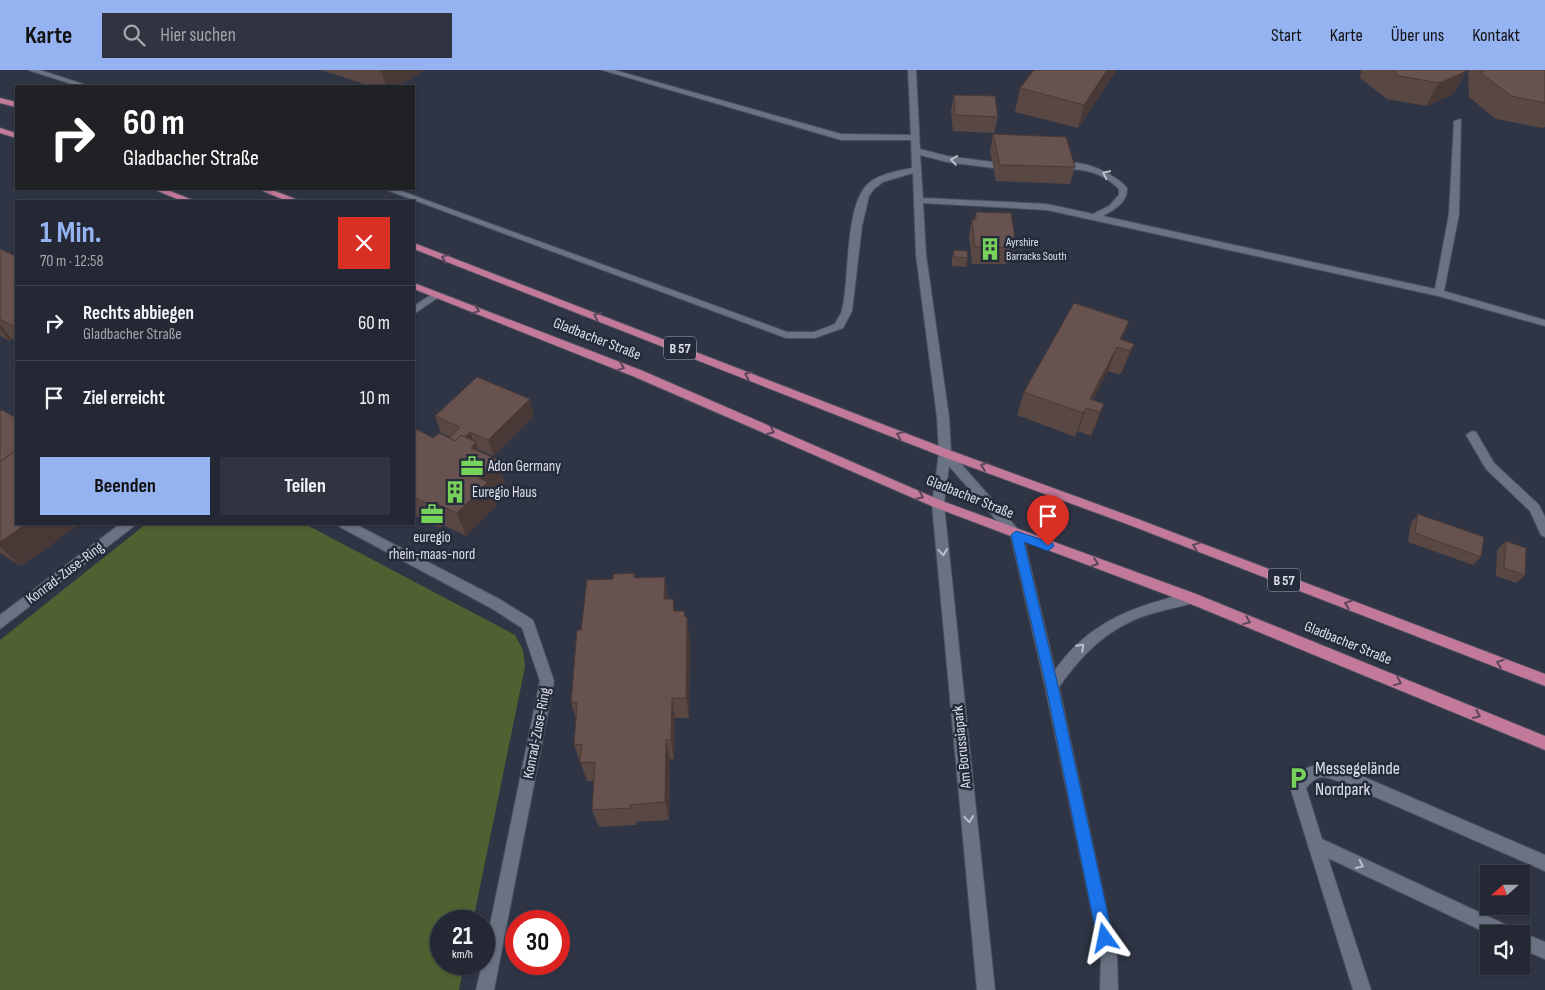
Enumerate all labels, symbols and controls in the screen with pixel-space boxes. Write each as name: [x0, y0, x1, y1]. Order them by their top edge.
search box: [102, 13, 452, 58]
text: Karte: [25, 21, 72, 50]
icon: search: [120, 21, 148, 49]
text: Hier suchen: [160, 24, 236, 47]
text: Start: [1271, 25, 1302, 46]
text: Karte: [1330, 25, 1363, 46]
text: Über uns: [1391, 25, 1444, 46]
text: Kontakt: [1472, 25, 1520, 46]
text: 60 m: [123, 102, 185, 145]
icon: right: [40, 105, 105, 170]
text: Gladbacher Straße: [123, 145, 259, 172]
one-way arrow: [950, 155, 958, 166]
one-way arrow: [1102, 170, 1111, 180]
text: 1 Min.: [40, 215, 102, 251]
button: close: [338, 217, 390, 269]
place label: Ayrshire Barracks South: [1005, 235, 1067, 264]
building icon: Ayrshire Barracks South: [977, 236, 1003, 262]
text: 70 m · 12:58: [40, 252, 103, 271]
one-way arrow: [442, 254, 450, 264]
text: Rechts abbiegen: [83, 302, 194, 325]
one-way arrow: [471, 305, 479, 315]
icon: right: [40, 309, 68, 337]
one-way arrow: [593, 311, 602, 322]
text: 60 m: [358, 312, 390, 335]
street label: Gladbacher Straße: [550, 314, 644, 364]
text: Gladbacher Straße: [83, 325, 182, 344]
road number: B 57: [664, 336, 696, 360]
one-way arrow: [617, 361, 625, 371]
one-way arrow: [745, 371, 753, 381]
icon: arrive: [40, 384, 68, 412]
text: Ziel erreicht: [83, 387, 165, 410]
text: 10 m: [360, 387, 390, 410]
one-way arrow: [766, 425, 775, 436]
one-way arrow: [896, 431, 904, 441]
office icon: Adon Germany: [459, 453, 485, 479]
button: Beenden: [40, 457, 210, 515]
button: Teilen: [220, 457, 390, 515]
place label: Adon Germany: [487, 457, 561, 476]
one-way arrow: [980, 462, 988, 472]
street label: Gladbacher Straße: [923, 471, 1017, 523]
building icon: Euregio Haus: [442, 479, 468, 505]
place label: Euregio Haus: [472, 483, 537, 502]
one-way arrow: [915, 489, 924, 500]
pin: [1027, 495, 1069, 546]
office icon: euregio rhein-maas-nord: [419, 501, 445, 527]
icon: arrive: [1034, 502, 1062, 530]
place label: euregio rhein-maas-nord: [389, 528, 475, 564]
street label: Konrad-Zuse-Ring: [22, 538, 108, 608]
one-way arrow: [1193, 542, 1201, 552]
one-way arrow: [937, 549, 948, 557]
one-way arrow: [1091, 557, 1099, 567]
road number: B 57: [1268, 568, 1300, 592]
one-way arrow: [1344, 600, 1353, 610]
one-way arrow: [1242, 614, 1251, 625]
street label: Gladbacher Straße: [1301, 617, 1395, 669]
one-way arrow: [1075, 644, 1084, 653]
one-way arrow: [1496, 659, 1504, 669]
one-way arrow: [1393, 676, 1402, 687]
street label: Konrad-Zuse-Ring: [519, 686, 555, 780]
street label: Am Borussiapark: [948, 704, 976, 790]
one-way arrow: [1472, 709, 1481, 720]
place label: Messegelände Nordpark: [1315, 758, 1400, 800]
parking icon: Messegelände Nordpark: [1285, 765, 1311, 791]
one-way arrow: [963, 815, 974, 823]
one-way arrow: [1355, 859, 1364, 869]
north arrow: [1480, 865, 1530, 915]
map controls: [1480, 865, 1530, 975]
speed limit sign: 30: [505, 910, 570, 975]
position arrow: [1078, 911, 1130, 963]
text: 21: [452, 921, 473, 952]
button: sound: [1480, 925, 1530, 975]
text: km/h: [452, 947, 473, 962]

